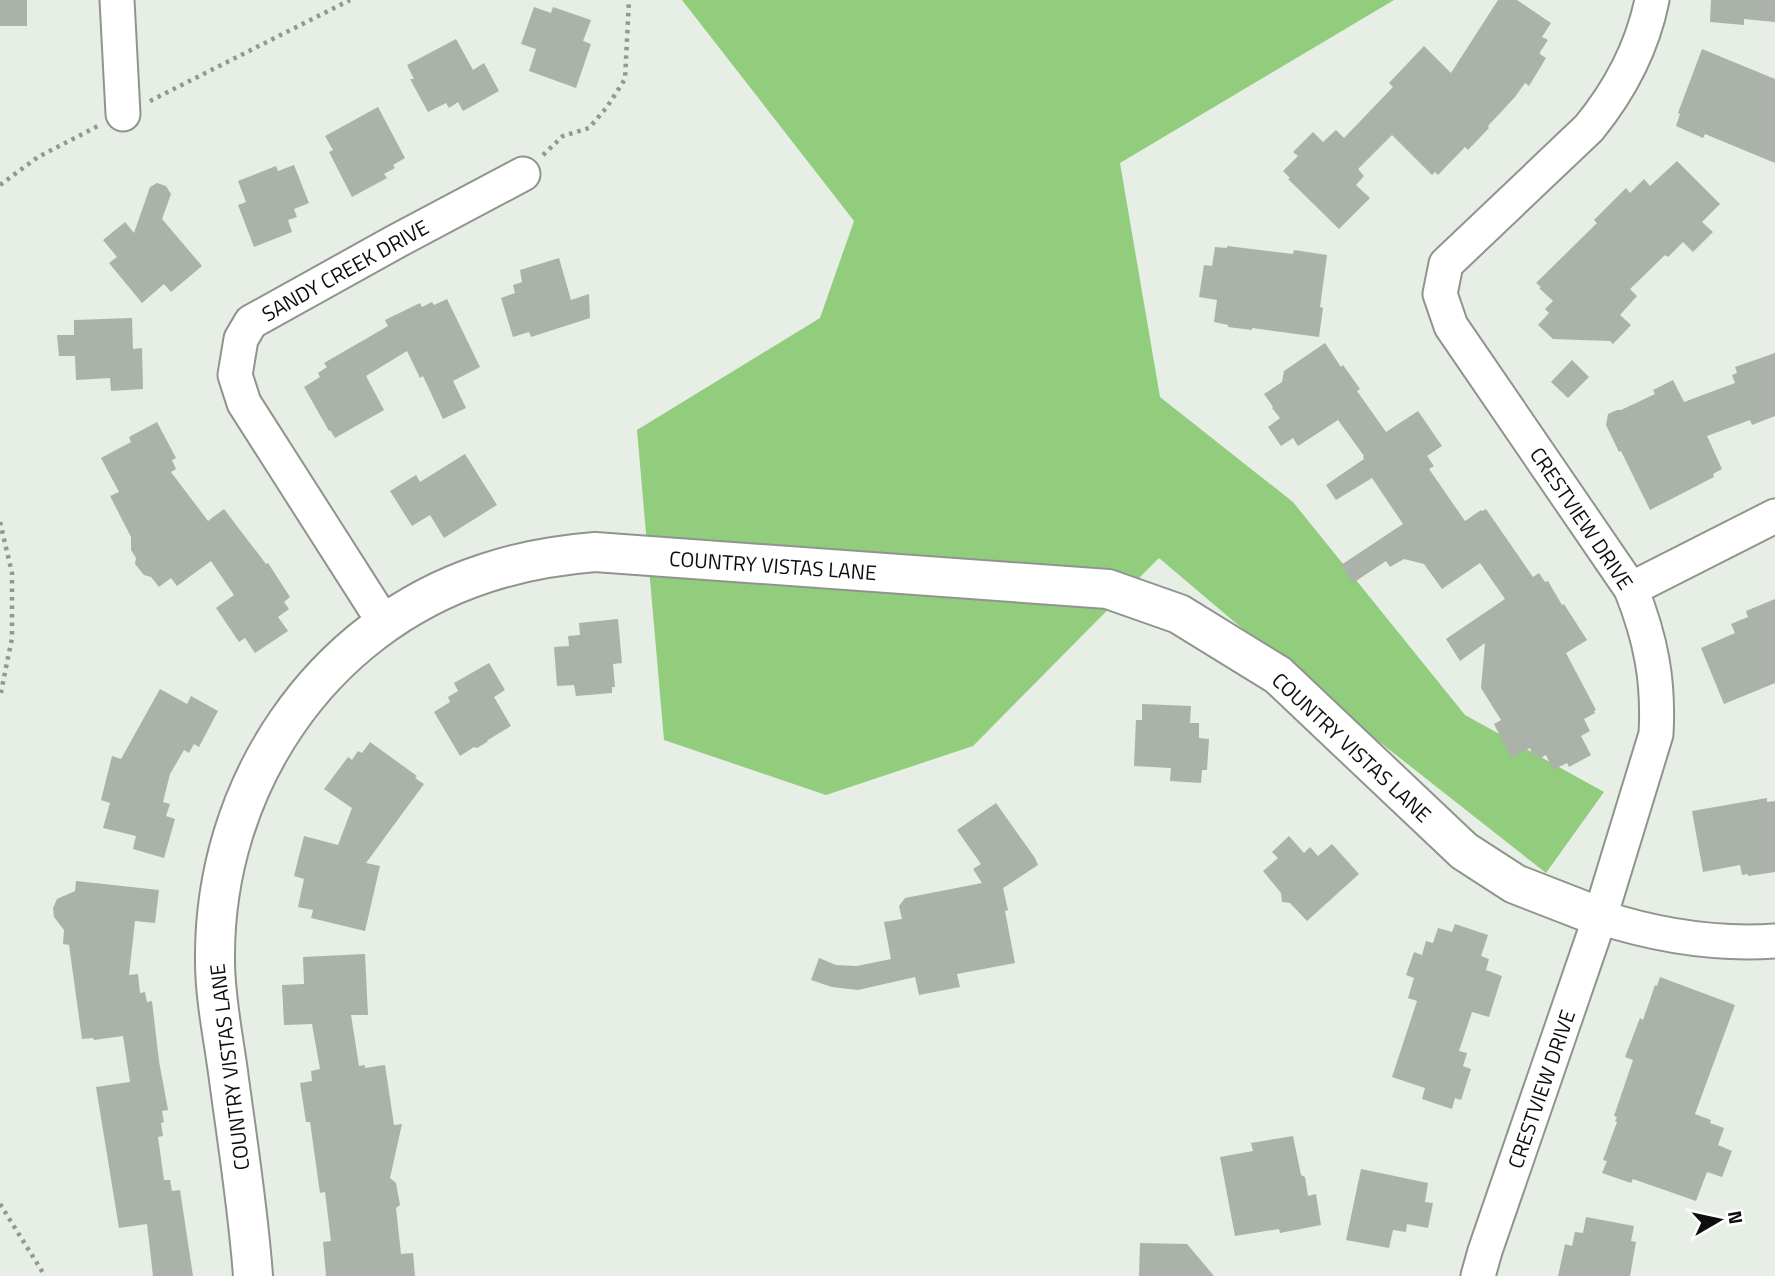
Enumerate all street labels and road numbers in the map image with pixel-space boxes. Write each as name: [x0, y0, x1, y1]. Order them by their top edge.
street label: SANDY CREEK DRIVE: [256, 211, 434, 329]
street label: CRESTVIEW DRIVE: [1522, 440, 1642, 596]
street label: COUNTRY VISTAS LANE: [668, 542, 878, 588]
street label: COUNTRY VISTAS LANE: [1265, 664, 1439, 830]
street label: COUNTRY VISTAS LANE: [200, 962, 258, 1172]
street label: CRESTVIEW DRIVE: [1499, 1005, 1583, 1173]

